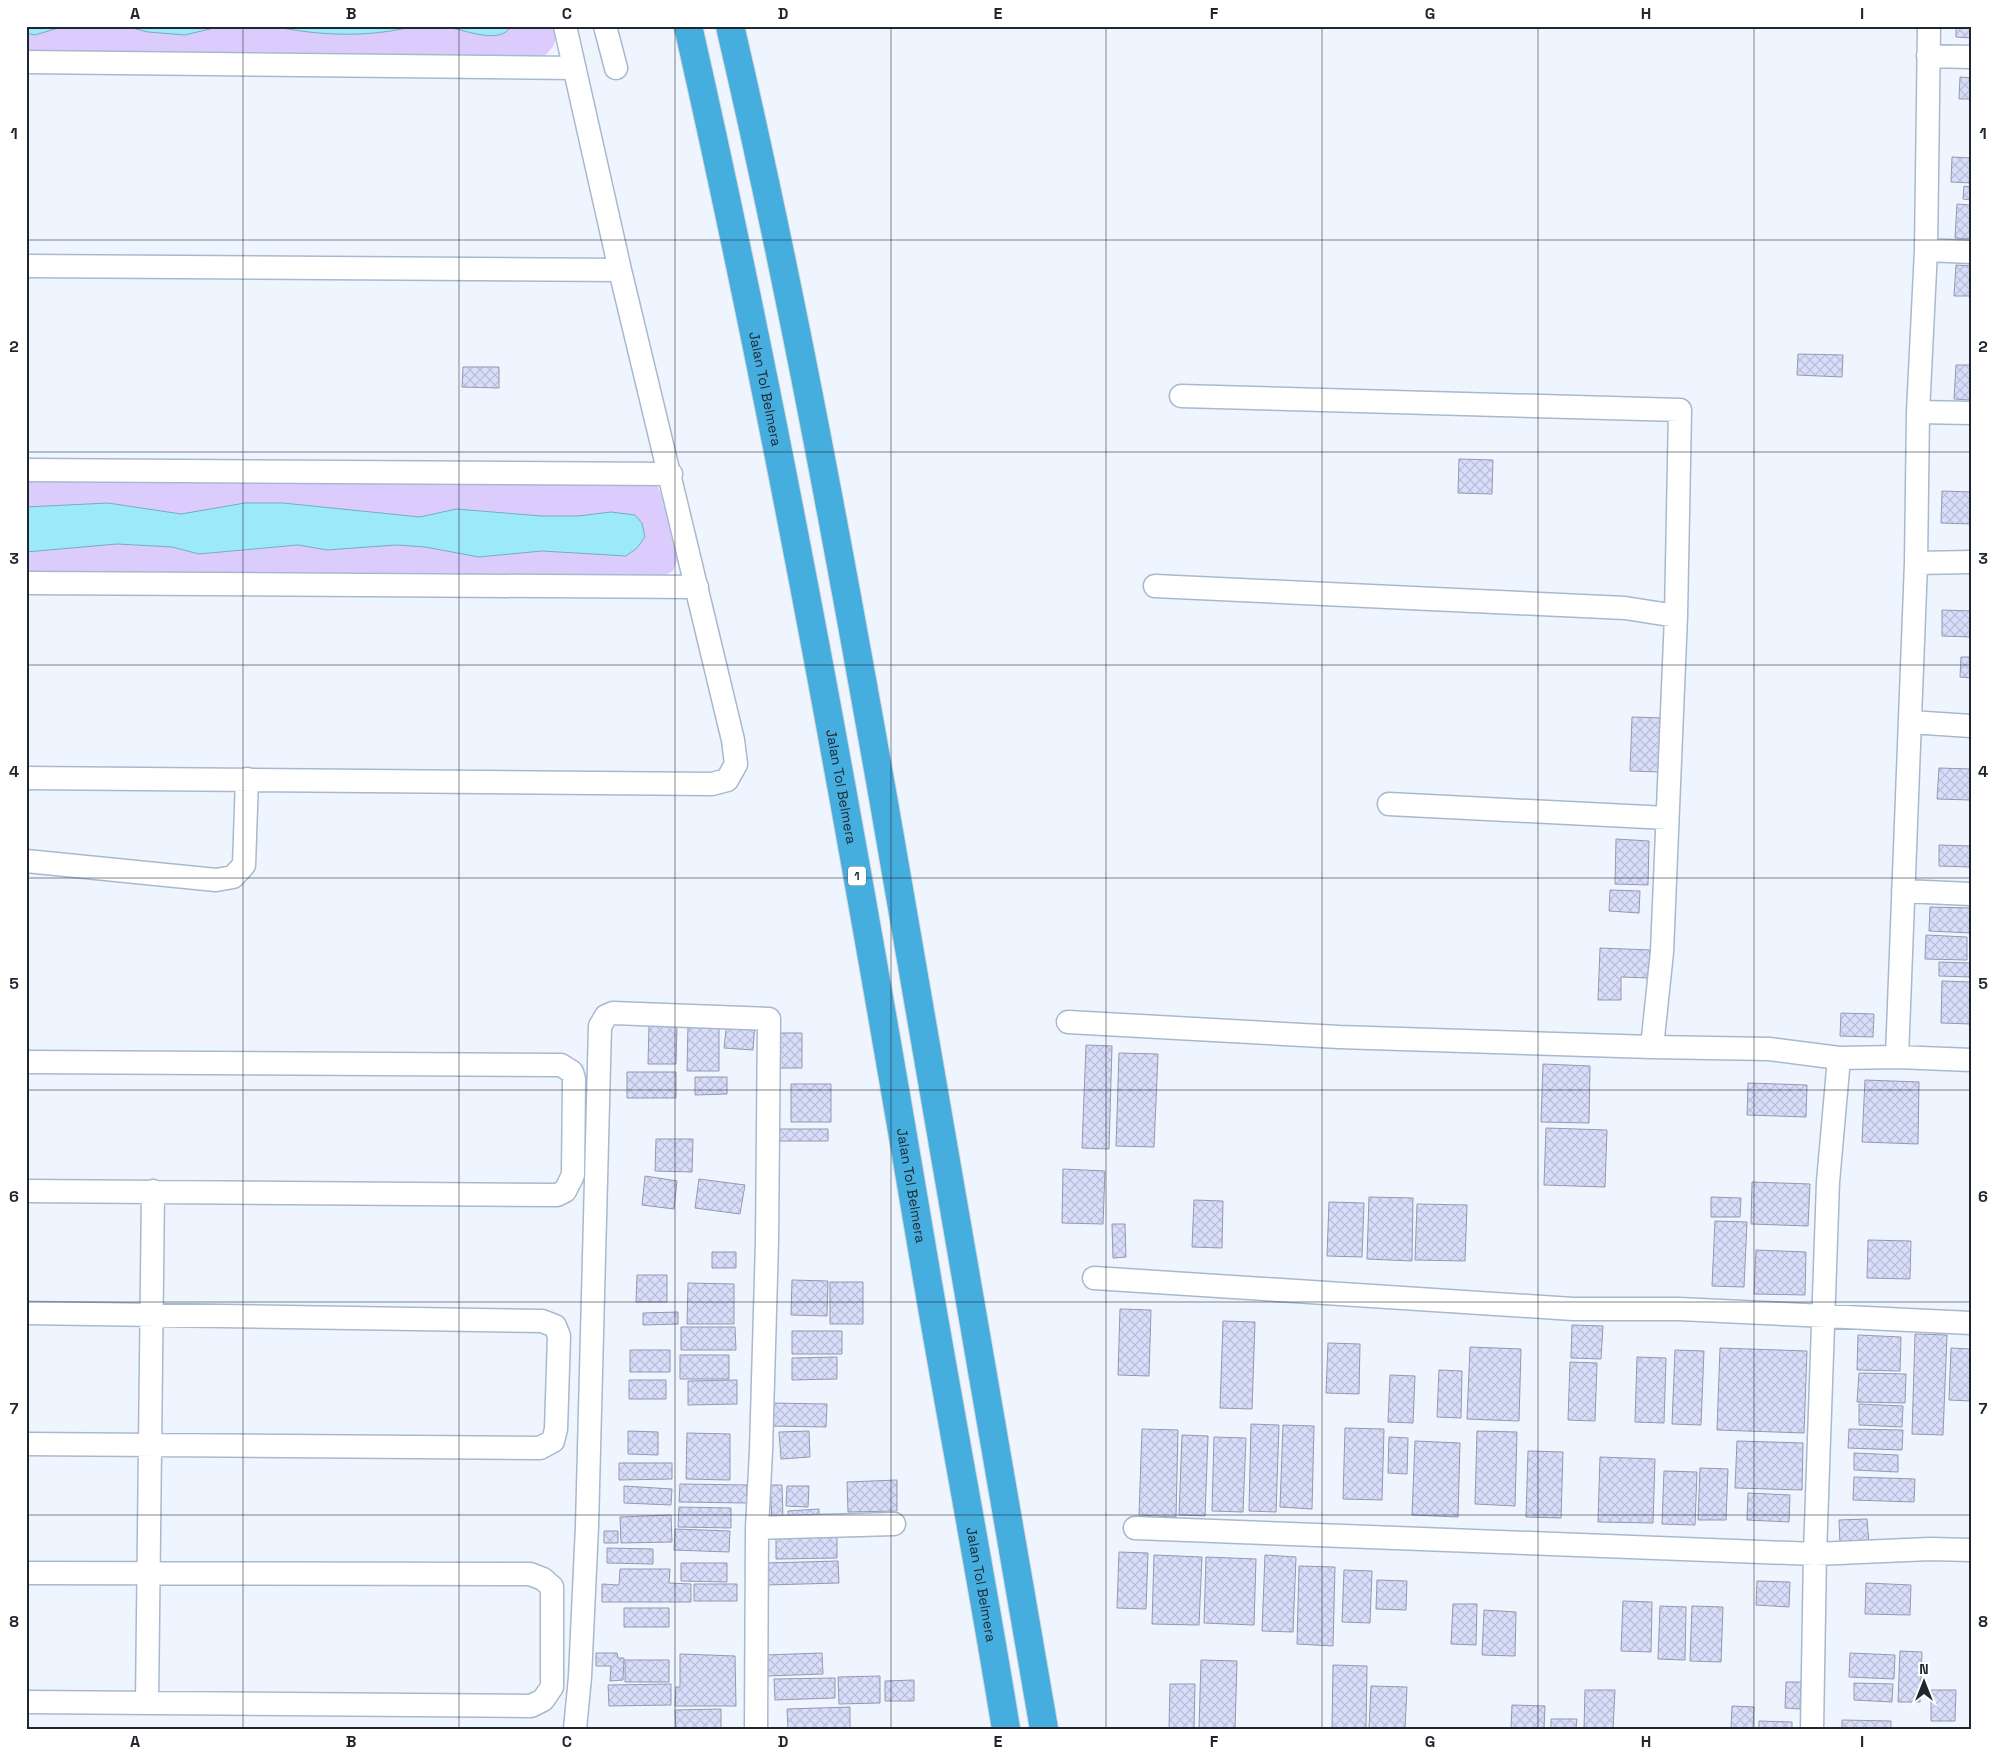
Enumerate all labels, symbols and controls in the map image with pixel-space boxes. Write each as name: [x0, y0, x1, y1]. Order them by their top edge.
text: A: [130, 3, 140, 24]
text: B: [346, 3, 356, 24]
text: C: [562, 3, 572, 24]
text: D: [778, 3, 788, 24]
text: E: [994, 3, 1003, 24]
text: F: [1210, 3, 1219, 24]
text: G: [1425, 3, 1435, 24]
text: H: [1641, 3, 1651, 24]
text: I: [1860, 3, 1864, 24]
text: 1: [10, 123, 18, 144]
text: 1: [1979, 123, 1987, 144]
street label: Jalan Tol Belmera: [745, 330, 786, 448]
text: 2: [9, 336, 19, 357]
text: 2: [1978, 336, 1988, 357]
text: 3: [9, 548, 19, 569]
text: 3: [1978, 548, 1988, 569]
street label: Jalan Tol Belmera: [822, 728, 861, 845]
text: 4: [9, 761, 19, 782]
text: 4: [1978, 761, 1988, 782]
road number: 1: [848, 866, 866, 886]
text: 5: [9, 973, 19, 994]
text: 5: [1978, 973, 1988, 994]
street label: Jalan Tol Belmera: [893, 1127, 930, 1244]
text: 6: [9, 1186, 19, 1207]
text: 6: [1978, 1186, 1988, 1207]
text: 7: [10, 1398, 19, 1419]
text: 7: [1979, 1398, 1988, 1419]
street label: Jalan Tol Belmera: [962, 1526, 1000, 1643]
text: 8: [9, 1611, 19, 1632]
text: 8: [1978, 1611, 1988, 1632]
north arrow: [1900, 1658, 1950, 1708]
text: N: [1919, 1660, 1929, 1678]
text: A: [130, 1731, 140, 1752]
text: B: [346, 1731, 356, 1752]
text: C: [562, 1731, 572, 1752]
text: D: [778, 1731, 788, 1752]
text: E: [994, 1731, 1003, 1752]
text: F: [1210, 1731, 1219, 1752]
text: G: [1425, 1731, 1435, 1752]
text: H: [1641, 1731, 1651, 1752]
text: I: [1860, 1731, 1864, 1752]

